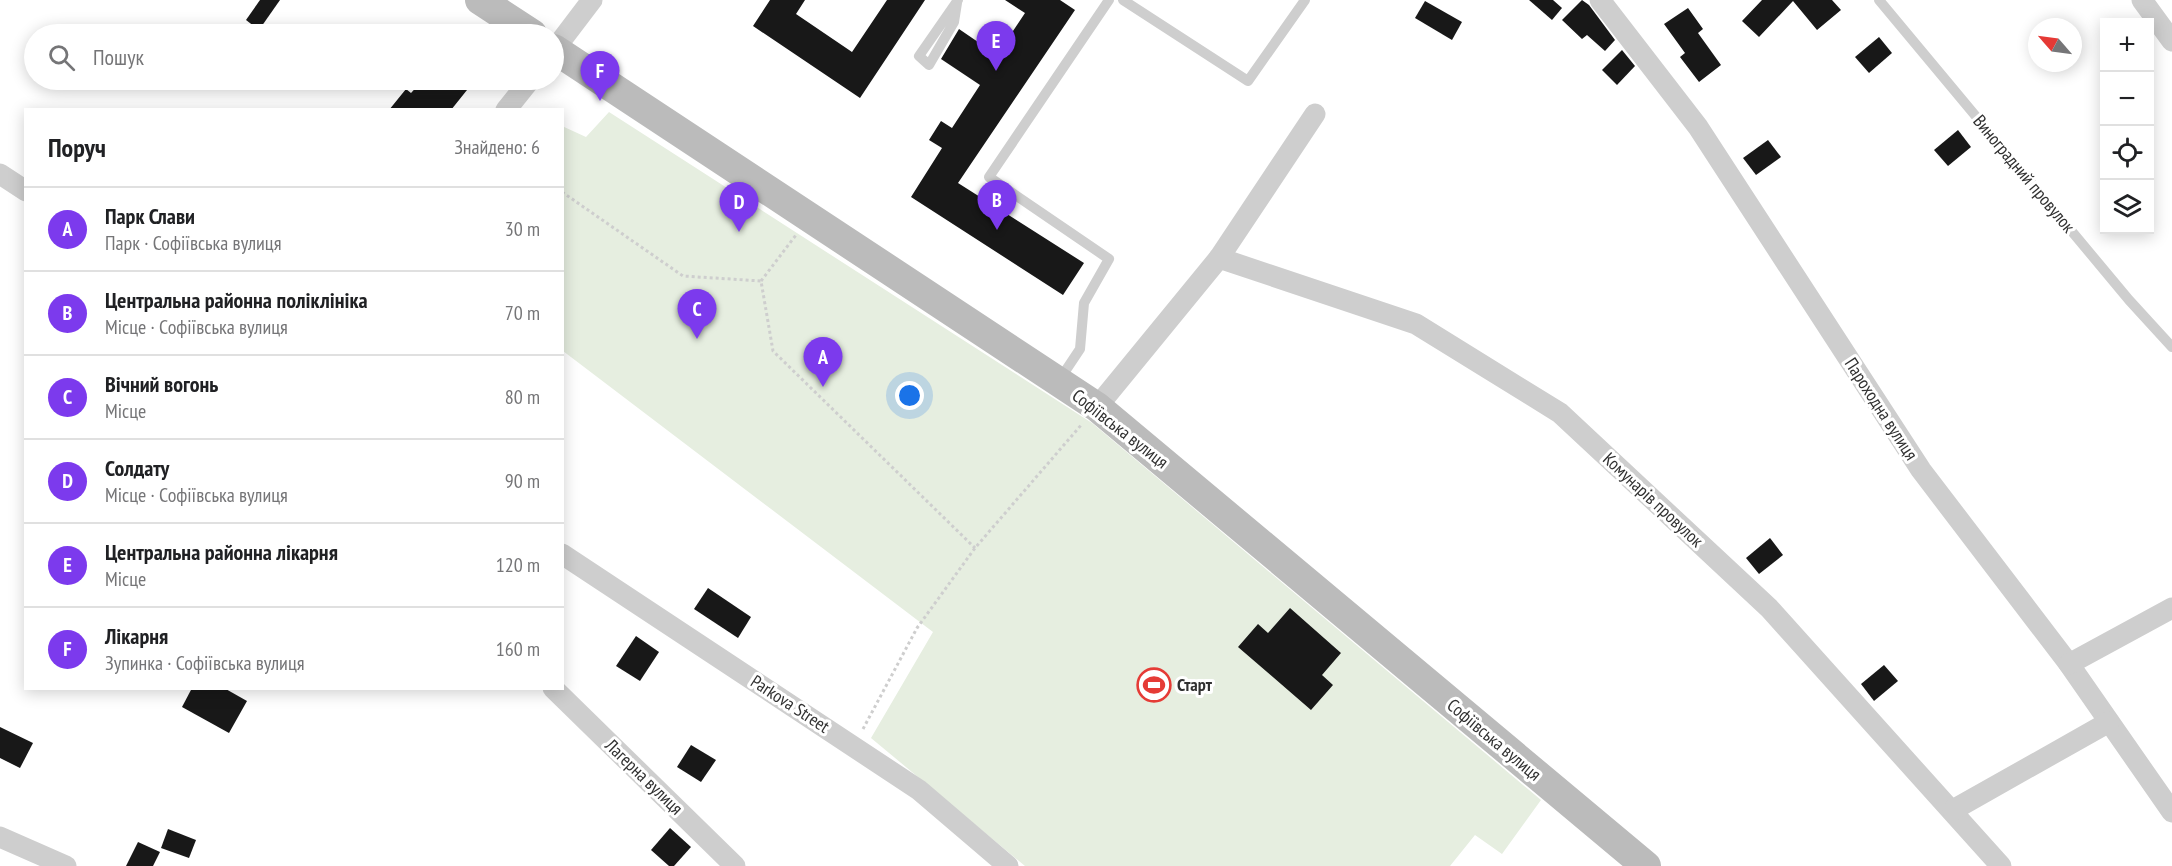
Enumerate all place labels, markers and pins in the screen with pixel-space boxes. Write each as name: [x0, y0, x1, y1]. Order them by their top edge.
pin: E: [976, 22, 1016, 71]
pin: F: [580, 51, 620, 101]
pin: B: [978, 180, 1016, 230]
pin: D: [720, 182, 758, 232]
pin: C: [678, 290, 716, 339]
pin: A: [804, 338, 842, 387]
sports icon: Старт: [1136, 667, 1172, 703]
place label: Старт: [1177, 673, 1213, 696]

